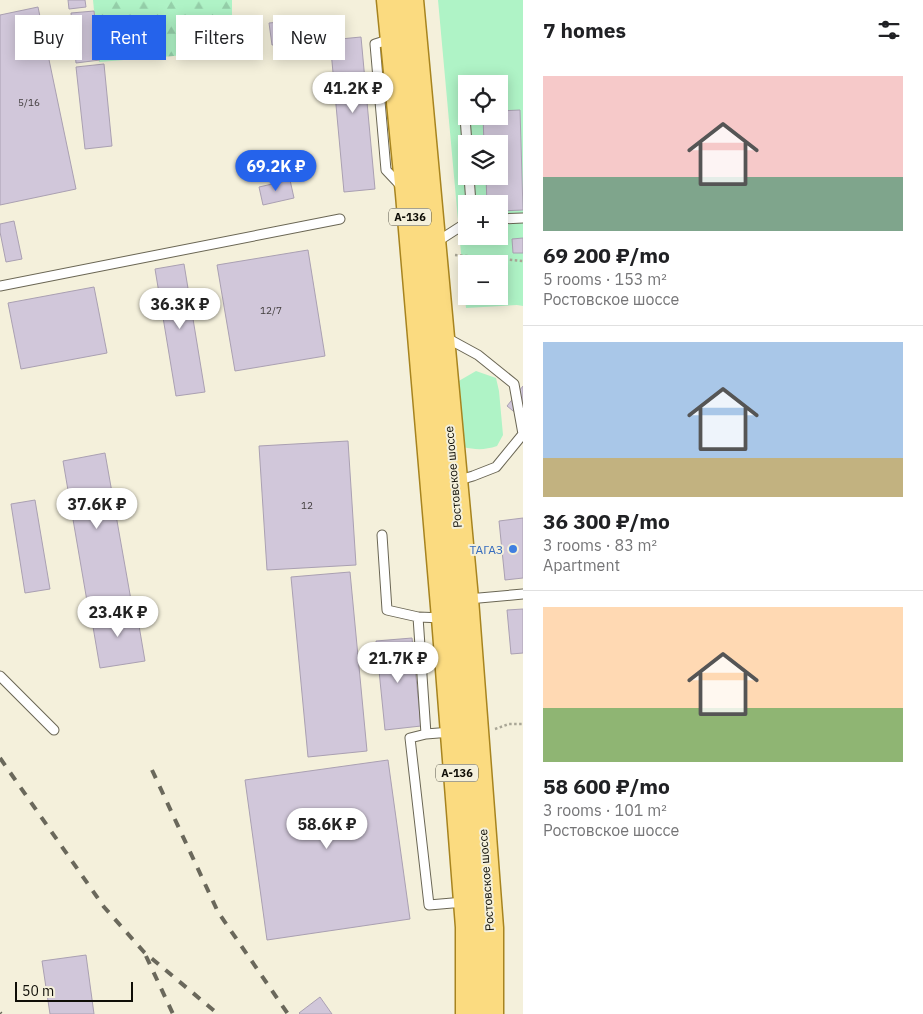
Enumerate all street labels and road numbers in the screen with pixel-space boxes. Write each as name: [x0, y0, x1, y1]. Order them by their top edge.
road number: А-136: [389, 208, 431, 226]
street label: Ростовское шоссе: [441, 425, 465, 529]
road number: А-136: [436, 764, 478, 781]
street label: Ростовское шоссе: [475, 828, 497, 931]

